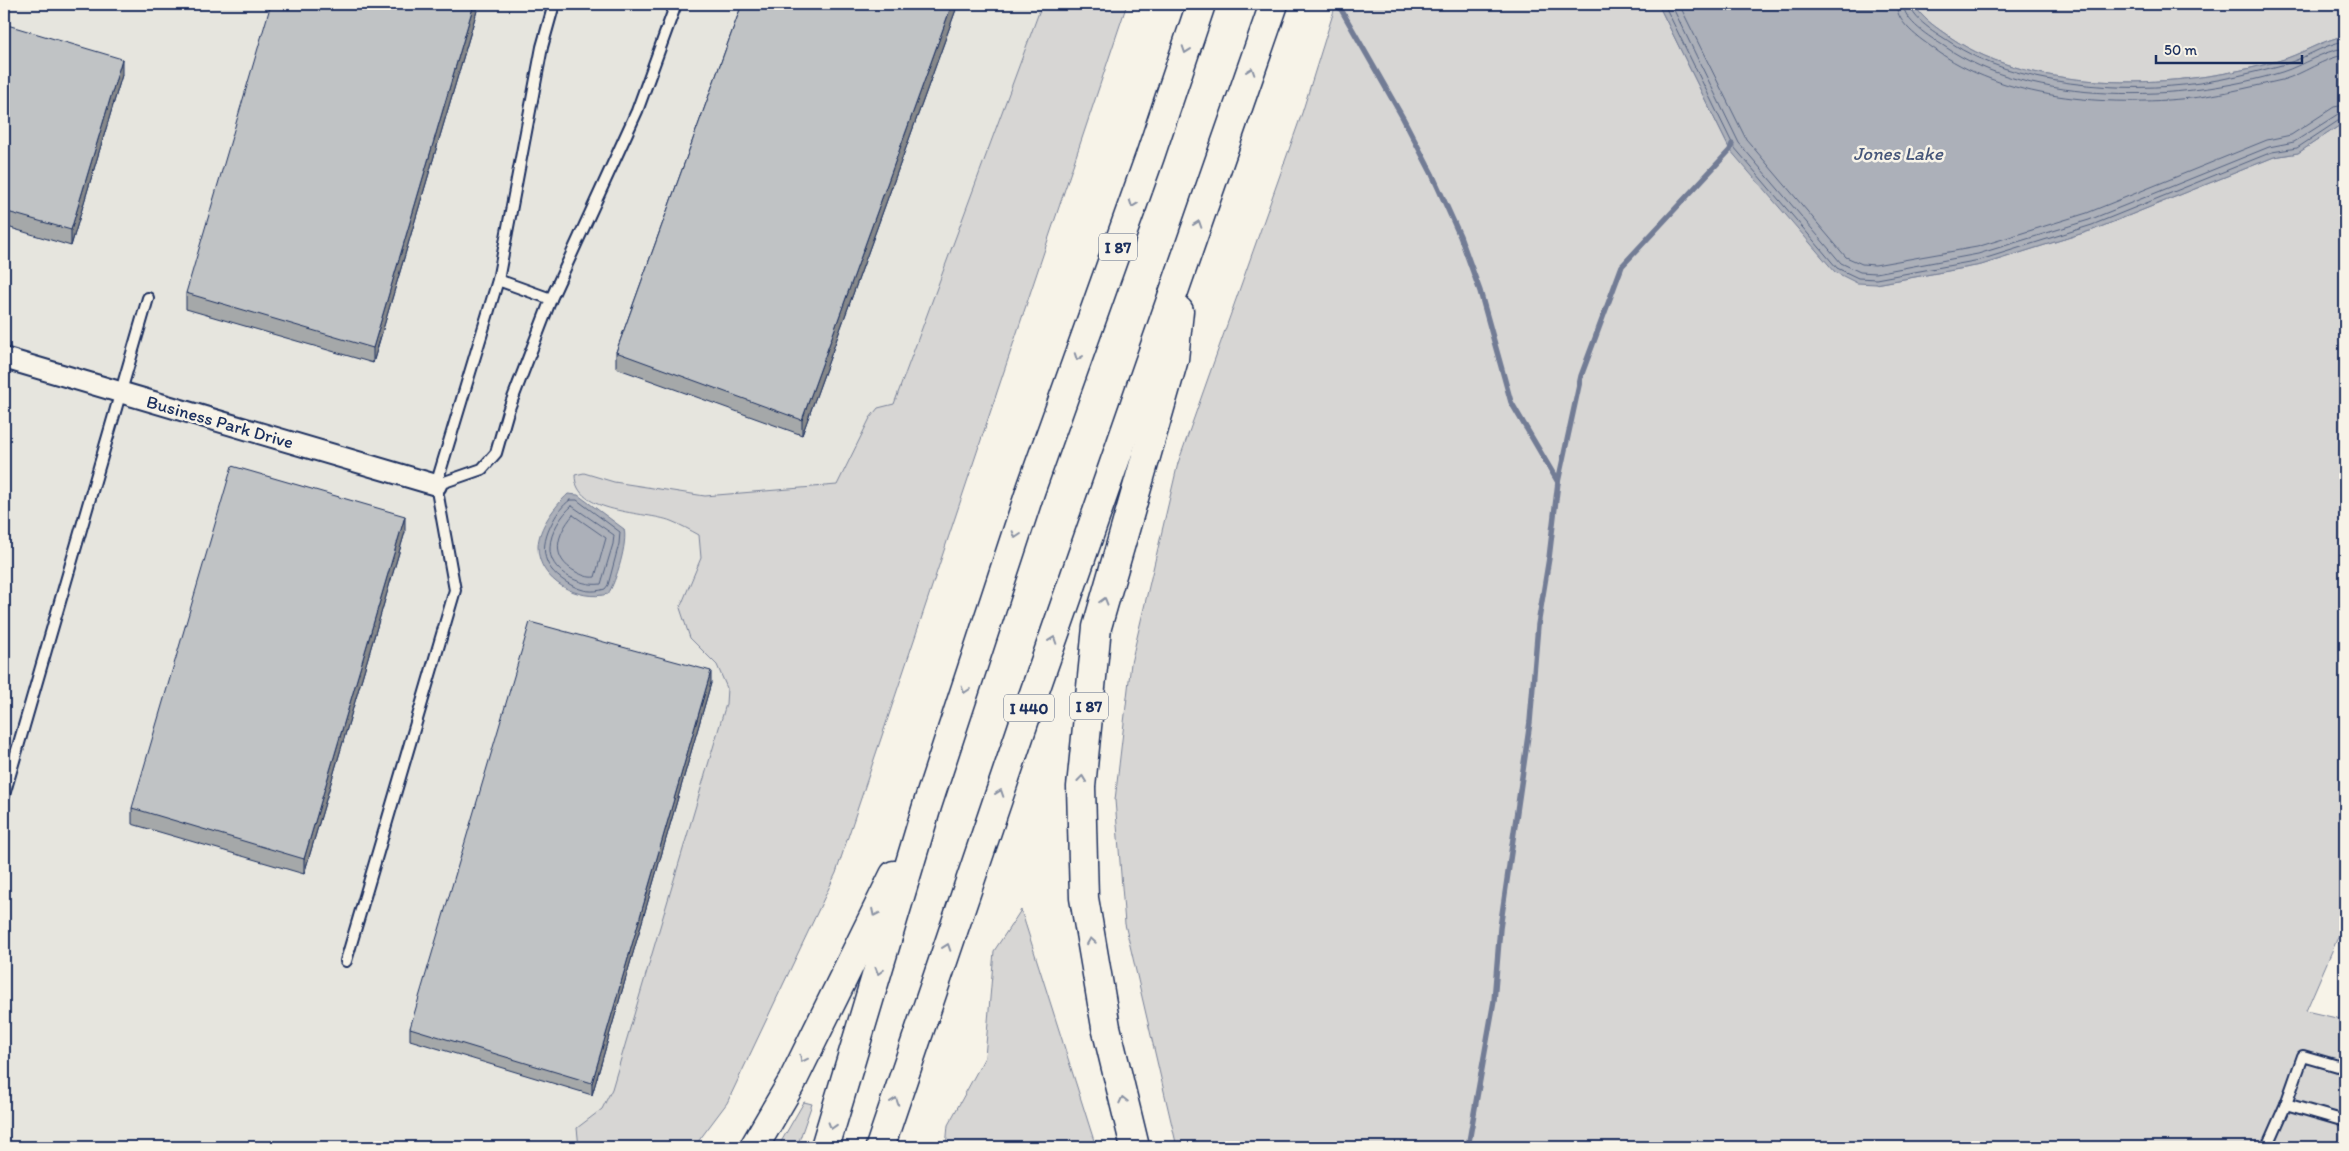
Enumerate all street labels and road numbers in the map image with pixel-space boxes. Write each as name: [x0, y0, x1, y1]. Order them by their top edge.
road number: I 87: [1099, 233, 1137, 260]
street label: Business Park Drive: [144, 390, 296, 454]
road number: I 87: [1070, 692, 1108, 719]
road number: I 440: [1004, 694, 1054, 721]

